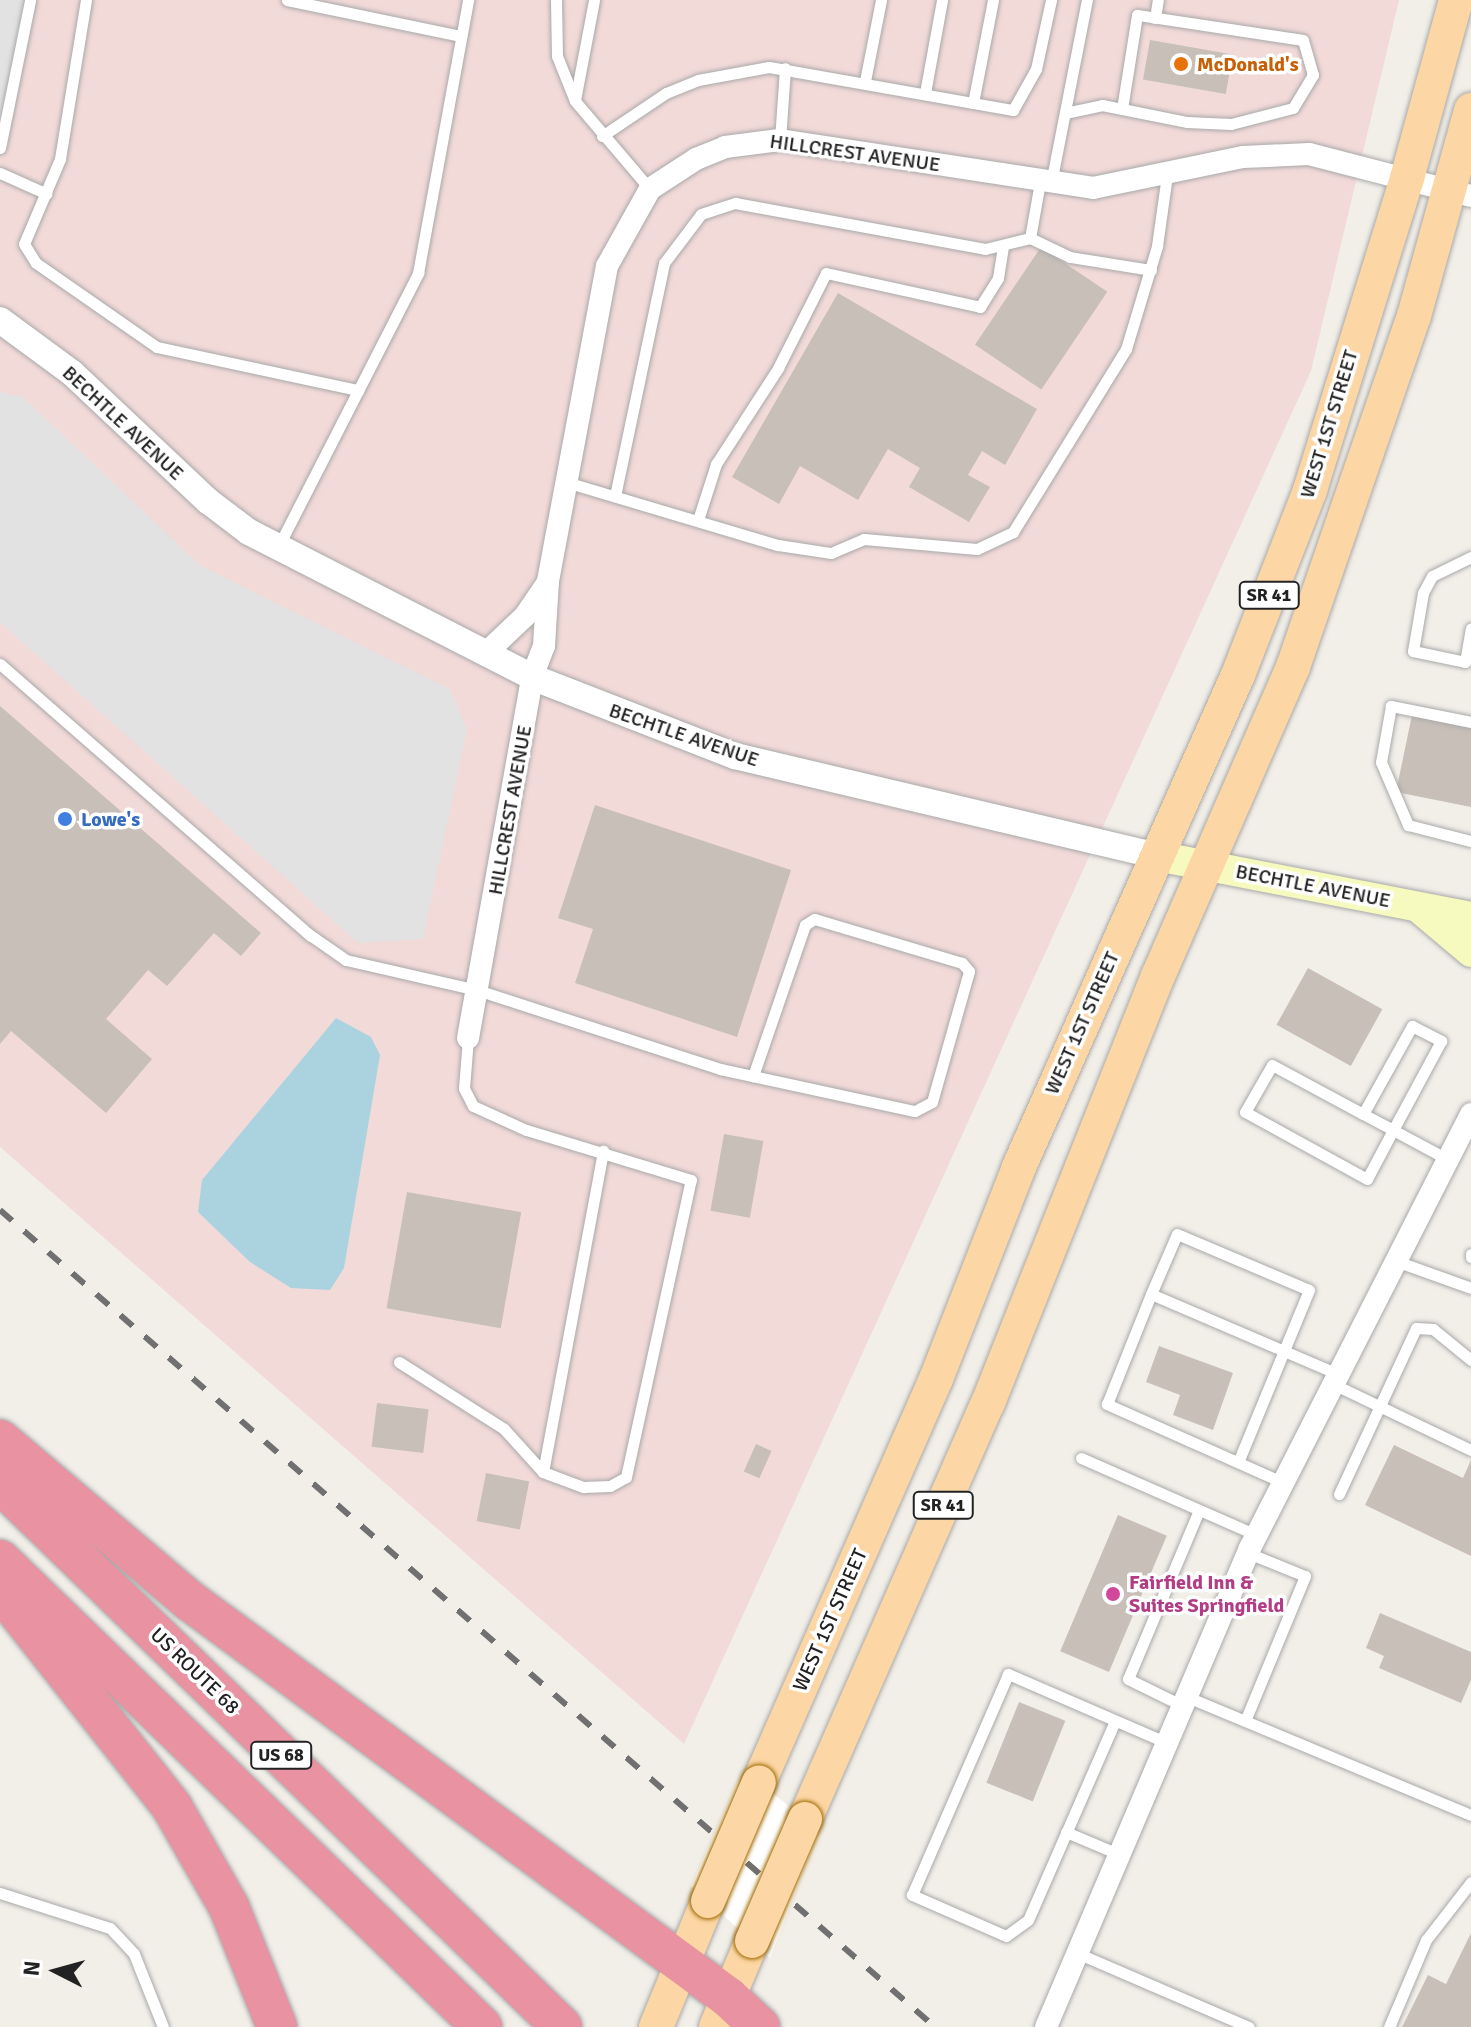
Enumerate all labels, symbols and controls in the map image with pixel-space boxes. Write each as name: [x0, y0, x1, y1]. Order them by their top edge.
place label: McDonald's: [1197, 52, 1299, 76]
marker: McDonald's: [1172, 55, 1190, 73]
street label: HILLCREST AVENUE: [768, 129, 942, 177]
street label: WEST 1ST STREET: [1295, 347, 1363, 501]
street label: BECHTLE AVENUE: [57, 361, 189, 485]
road number: SR 41: [1237, 581, 1301, 609]
street label: BECHTLE AVENUE: [606, 698, 762, 772]
street label: HILLCREST AVENUE: [483, 723, 537, 897]
place label: Lowe's: [81, 807, 140, 831]
marker: Lowe's: [56, 810, 74, 828]
street label: BECHTLE AVENUE: [1234, 859, 1392, 913]
street label: WEST 1ST STREET: [1040, 948, 1124, 1098]
road number: SR 41: [911, 1491, 975, 1519]
street label: WEST 1ST STREET: [788, 1545, 872, 1695]
place label: Fairfield Inn & Suites Springfield: [1129, 1570, 1284, 1617]
marker: Fairfield Inn & Suites Springfield: [1104, 1585, 1122, 1603]
street label: US ROUTE 68: [146, 1623, 244, 1719]
road number: US 68: [249, 1741, 313, 1769]
north arrow: [16, 1931, 96, 2011]
text: N: [17, 1959, 46, 1977]

